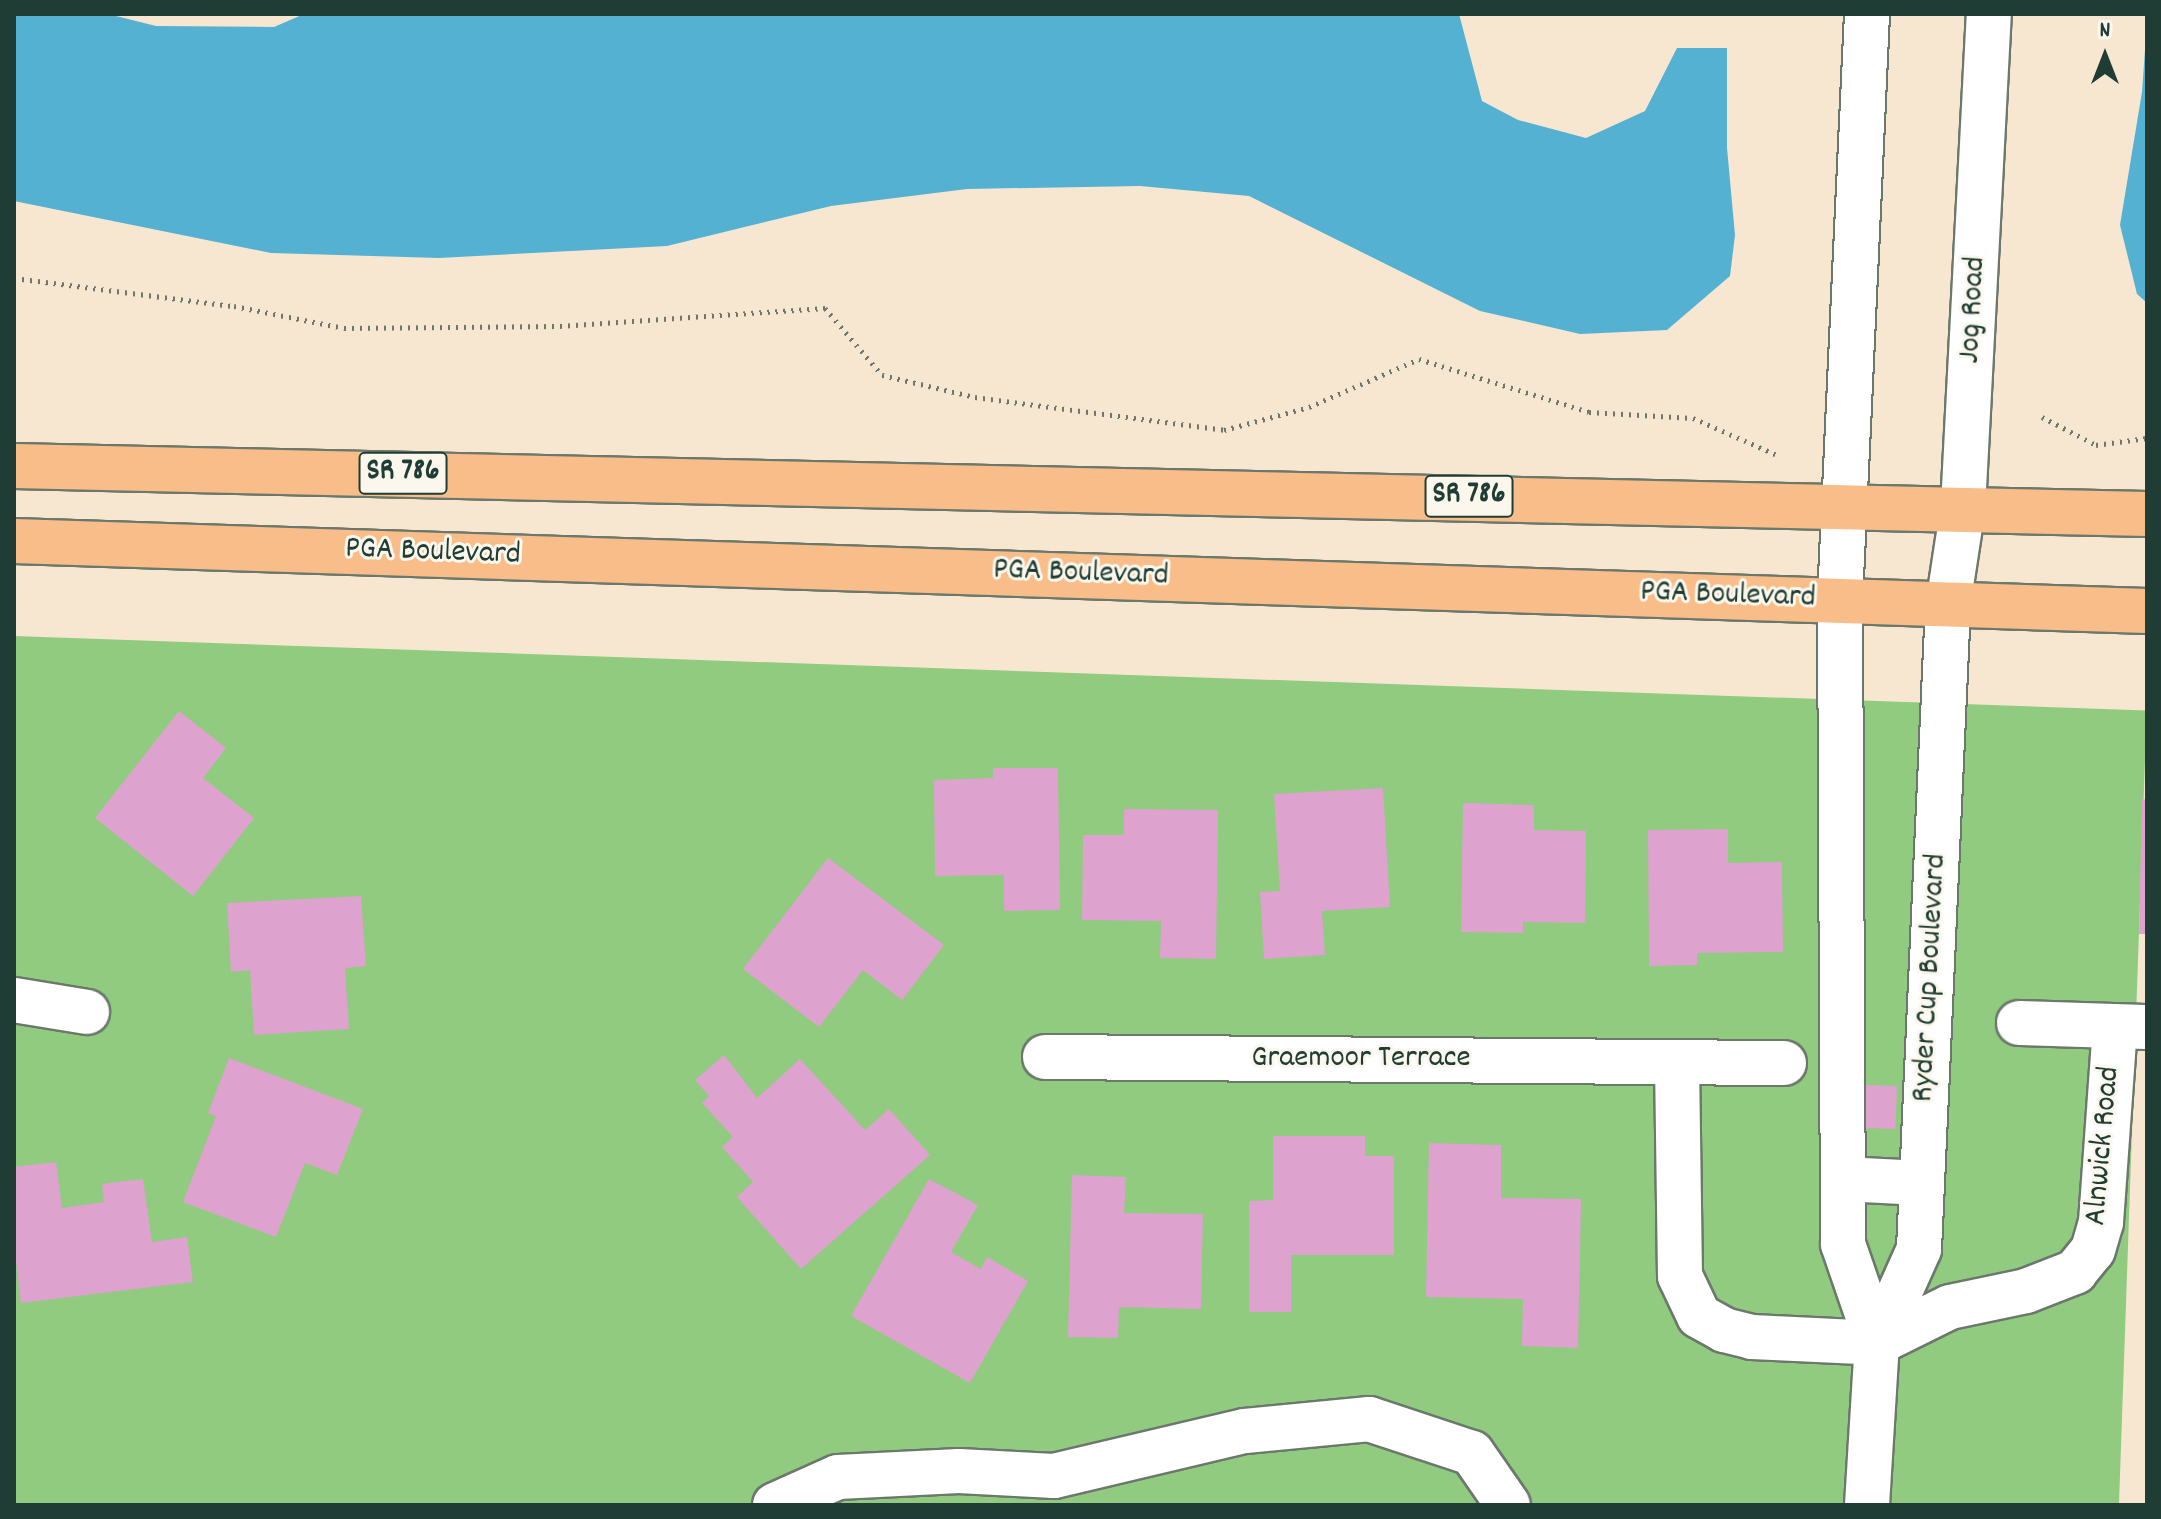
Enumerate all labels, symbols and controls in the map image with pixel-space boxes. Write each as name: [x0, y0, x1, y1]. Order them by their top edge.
north arrow: [2065, 16, 2145, 96]
text: N: [2100, 16, 2110, 47]
street label: Jog Road: [1952, 256, 1996, 364]
road number: SR 786: [357, 447, 449, 499]
road number: SR 786: [1423, 470, 1515, 522]
street label: PGA Boulevard: [345, 531, 521, 575]
street label: PGA Boulevard: [993, 552, 1169, 596]
street label: PGA Boulevard: [1640, 574, 1816, 618]
street label: Ryder Cup Boulevard: [1905, 853, 1957, 1103]
street label: Graemoor Terrace: [1251, 1040, 1471, 1078]
street label: Alnwick Road: [2078, 1065, 2130, 1227]

